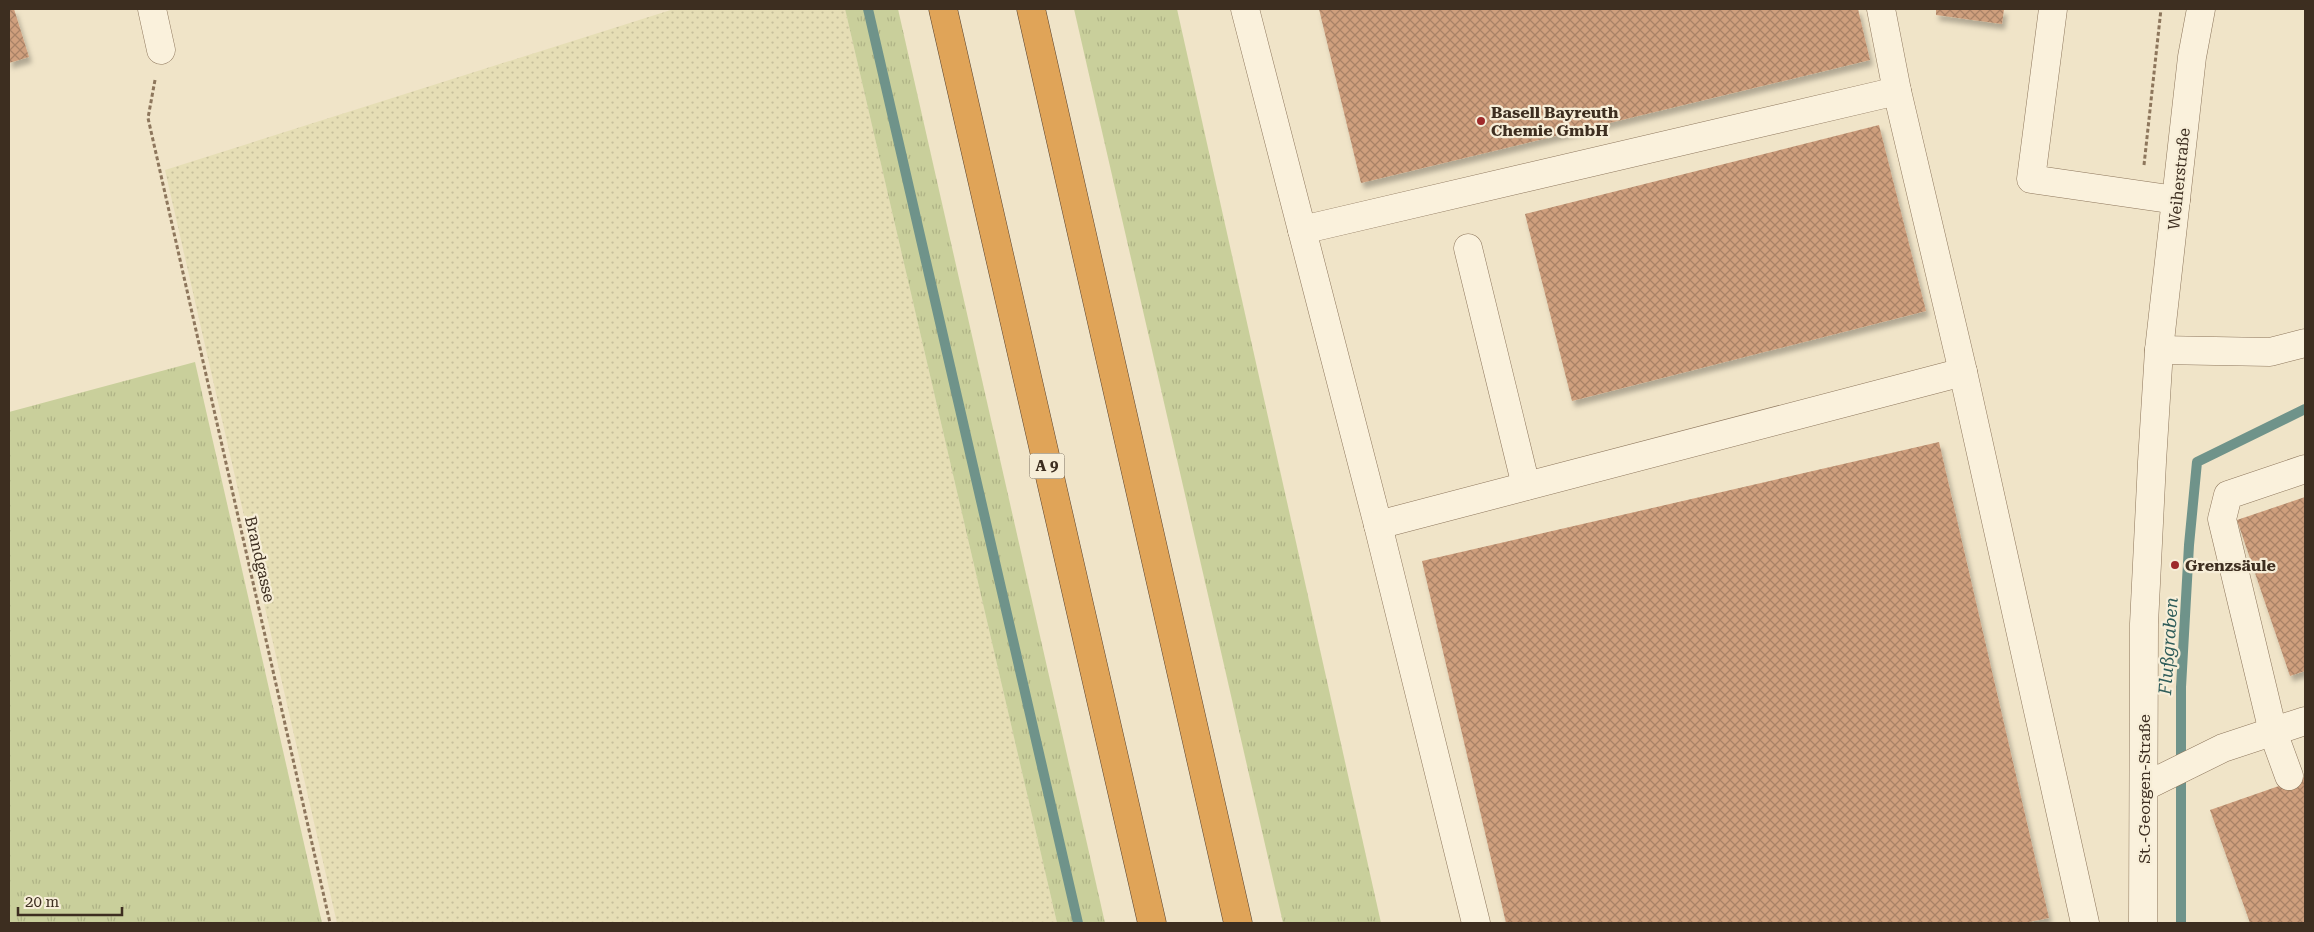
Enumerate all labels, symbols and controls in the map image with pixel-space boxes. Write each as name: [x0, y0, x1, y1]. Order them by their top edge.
place label: Basell Bayreuth Chemie GmbH: [1491, 103, 1619, 140]
marker: Basell Bayreuth Chemie GmbH: [1475, 115, 1487, 127]
street label: Weiherstraße: [2164, 127, 2194, 231]
road number: A 9: [1030, 454, 1064, 478]
street label: Brandgasse: [241, 514, 279, 604]
place label: Grenzsäule: [2185, 556, 2276, 575]
marker: Grenzsäule: [2169, 559, 2181, 571]
water label: Flußgraben: [2154, 597, 2182, 696]
street label: St.-Georgen-Straße: [2135, 714, 2154, 864]
scale bar: [18, 884, 121, 916]
text: 20 m: [25, 893, 60, 911]

